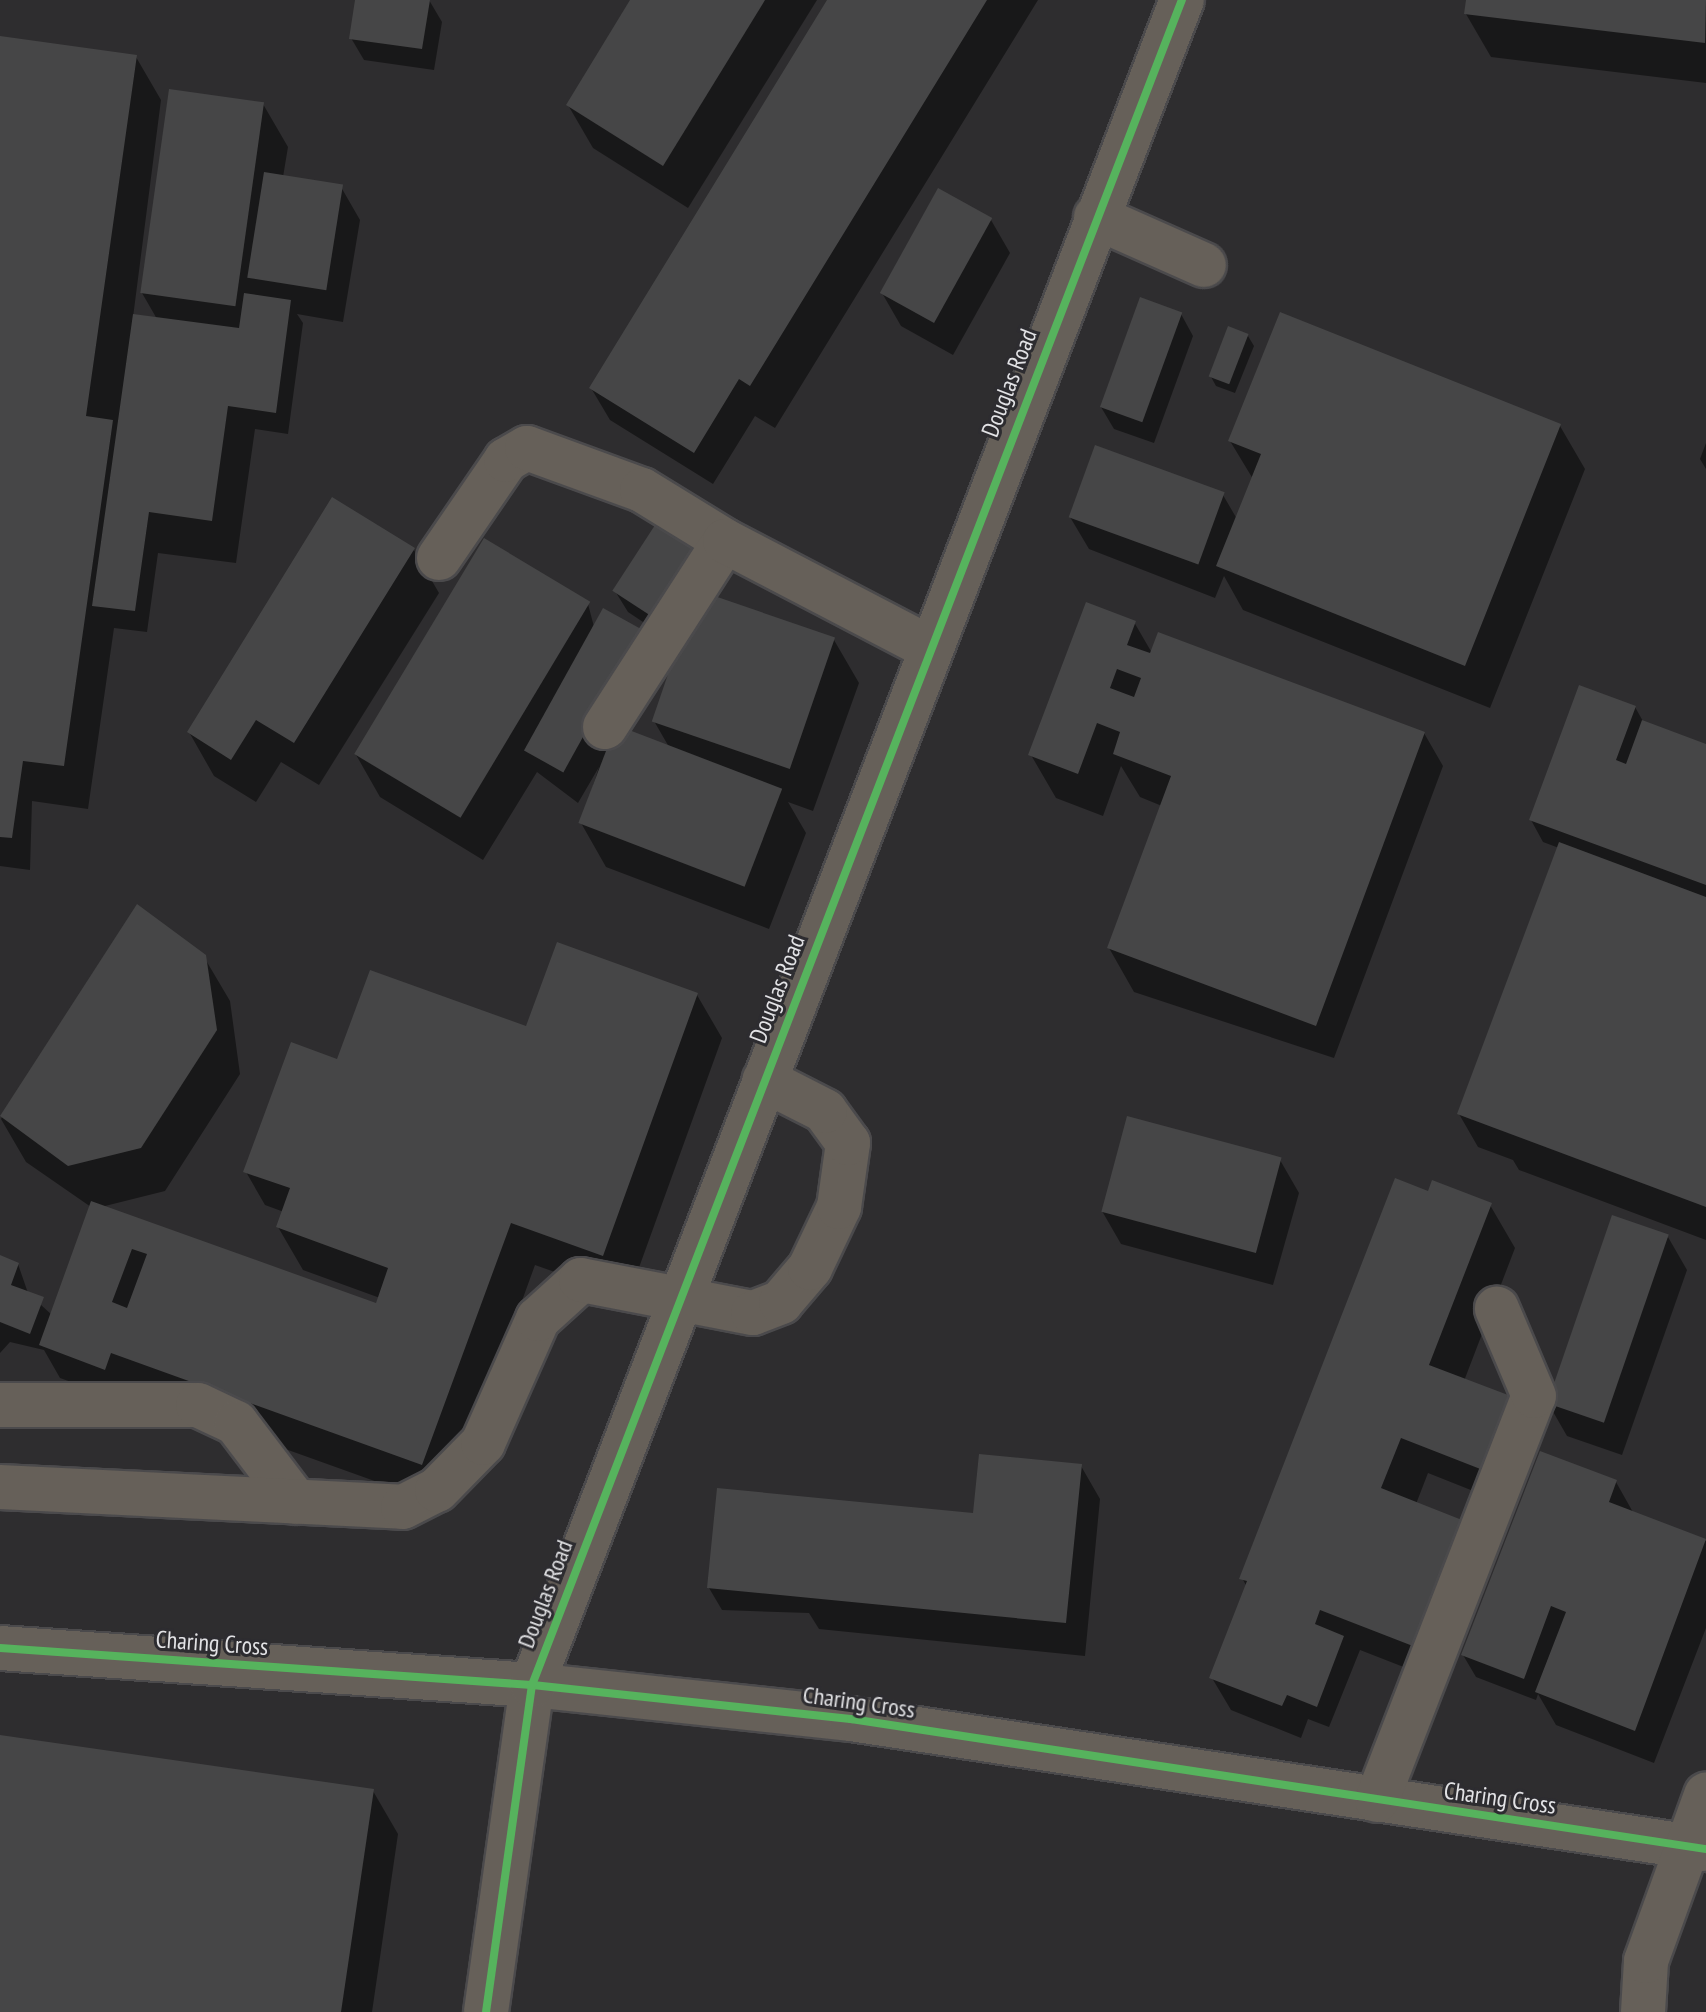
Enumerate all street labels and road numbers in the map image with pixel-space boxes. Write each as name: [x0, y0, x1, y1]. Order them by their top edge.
street label: Douglas Road: [975, 325, 1043, 441]
street label: Douglas Road: [743, 931, 811, 1047]
street label: Douglas Road: [511, 1536, 579, 1652]
street label: Charing Cross: [155, 1625, 269, 1661]
street label: Charing Cross: [801, 1680, 917, 1724]
street label: Charing Cross: [1442, 1776, 1558, 1820]

